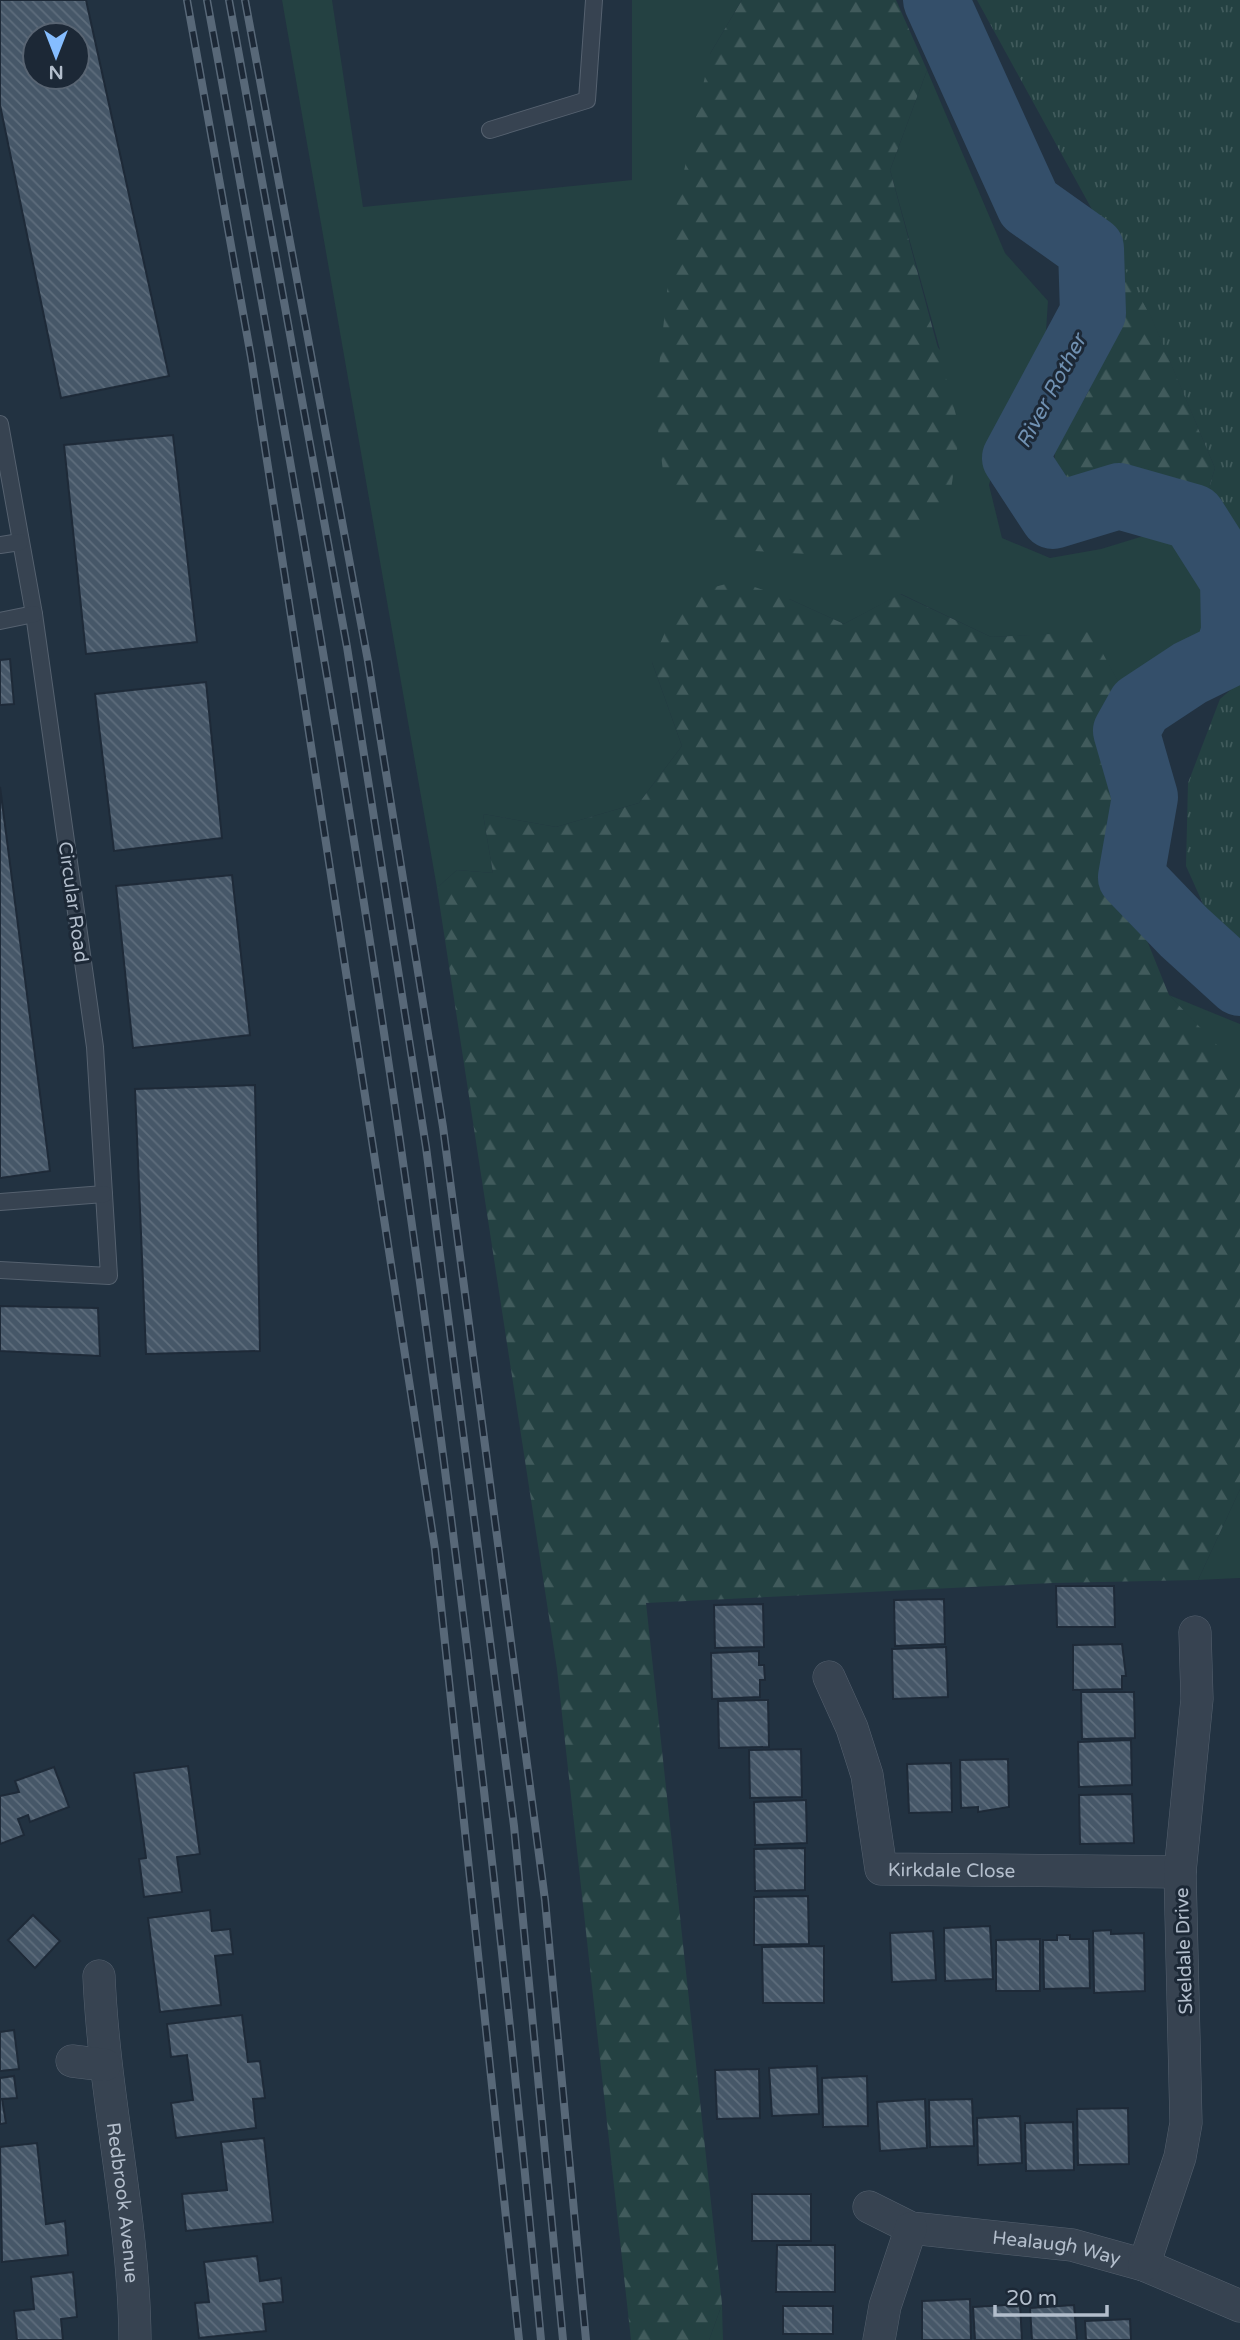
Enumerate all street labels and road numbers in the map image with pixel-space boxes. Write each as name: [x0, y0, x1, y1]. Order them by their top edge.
street label: Circular Road: [54, 840, 92, 964]
street label: Kirkdale Close: [888, 1859, 1016, 1882]
street label: Skeldale Drive: [1171, 1887, 1197, 2015]
street label: Redbrook Avenue: [102, 2121, 143, 2284]
street label: Healaugh Way: [991, 2227, 1123, 2270]

